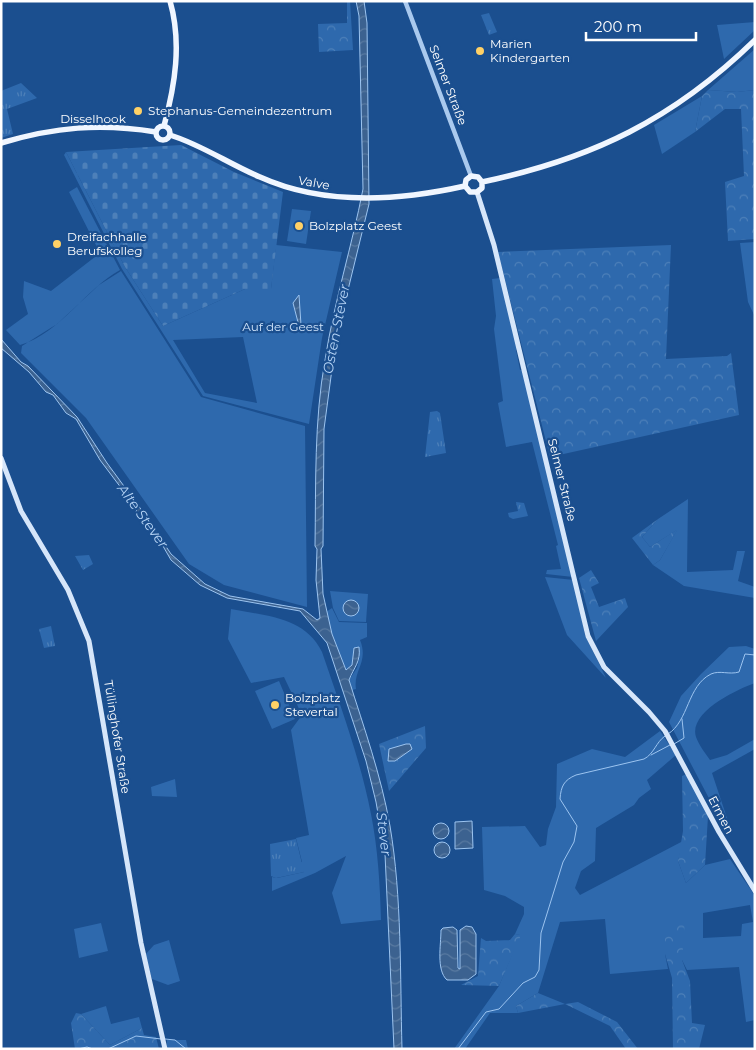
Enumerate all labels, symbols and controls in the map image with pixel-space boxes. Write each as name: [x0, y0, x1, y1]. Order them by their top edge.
scale bar: [586, 10, 696, 42]
text: 200 m: [594, 17, 642, 36]
place label: Marien Kindergarten: [490, 36, 570, 65]
street label: Selmer Straße: [426, 43, 471, 127]
marker: Marien Kindergarten: [474, 45, 486, 57]
place label: Stephanus-Gemeindezentrum: [148, 103, 332, 118]
marker: Stephanus-Gemeindezentrum: [132, 105, 144, 117]
street label: Disselhook: [60, 111, 127, 126]
street label: Valve: [297, 172, 331, 193]
place label: Bolzplatz Geest: [309, 218, 402, 233]
marker: Bolzplatz Geest: [293, 220, 305, 232]
place label: Dreifachhalle Berufskolleg: [67, 229, 147, 258]
marker: Dreifachhalle Berufskolleg: [51, 238, 63, 250]
water label: Osten-Stever: [318, 282, 354, 375]
park label: Auf der Geest: [242, 319, 324, 334]
street label: Selmer Straße: [545, 437, 580, 523]
water label: Alte Stever: [113, 479, 173, 552]
street label: Tüllinghofer Straße: [101, 679, 134, 795]
place label: Bolzplatz Stevertal: [285, 690, 340, 719]
marker: Bolzplatz Stevertal: [269, 699, 281, 711]
street label: Ermen: [705, 793, 738, 836]
water label: Stever: [372, 811, 396, 857]

